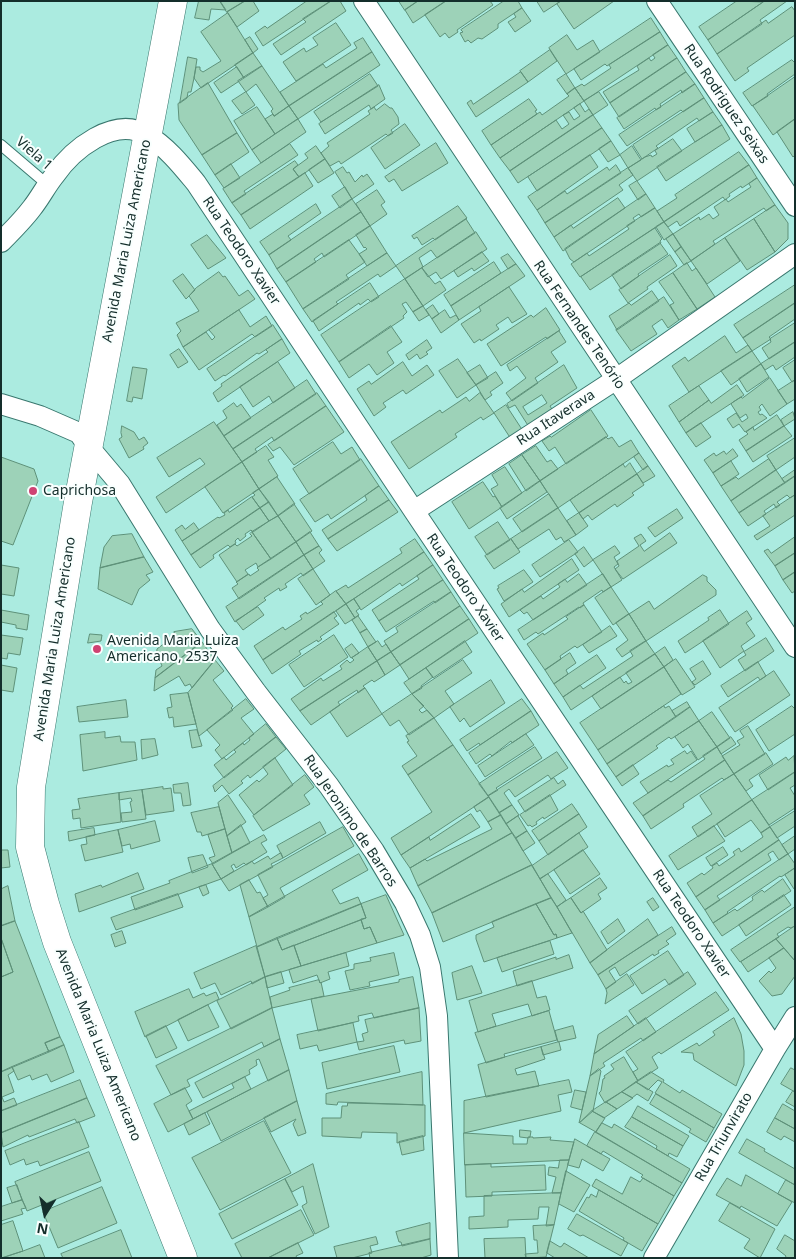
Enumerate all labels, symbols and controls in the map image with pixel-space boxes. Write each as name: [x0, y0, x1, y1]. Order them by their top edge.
street label: Rua Rodriguez Seixas: [680, 41, 772, 167]
street label: Viela 1: [12, 134, 56, 174]
street label: Avenida Maria Luiza Americano: [99, 138, 155, 344]
street label: Rua Teodoro Xavier: [198, 194, 284, 308]
street label: Rua Fernandes Tenório: [530, 258, 628, 392]
street label: Rua Itaverava: [514, 386, 598, 450]
place label: Caprichosa: [43, 483, 116, 499]
marker: Caprichosa: [27, 485, 39, 497]
street label: Rua Teodoro Xavier: [422, 531, 508, 645]
street label: Avenida Maria Luiza Americano: [31, 536, 79, 742]
place label: Avenida Maria Luiza Americano, 2537: [107, 633, 239, 666]
marker: Avenida Maria Luiza Americano, 2537: [91, 643, 103, 655]
street label: Rua Jeronimo de Barros: [300, 752, 400, 890]
street label: Rua Teodoro Xavier: [648, 867, 734, 981]
street label: Avenida Maria Luiza Americano: [52, 946, 144, 1144]
street label: Rua Triunvirato: [692, 1089, 756, 1185]
north arrow: [20, 1189, 70, 1239]
text: N: [35, 1219, 50, 1240]

